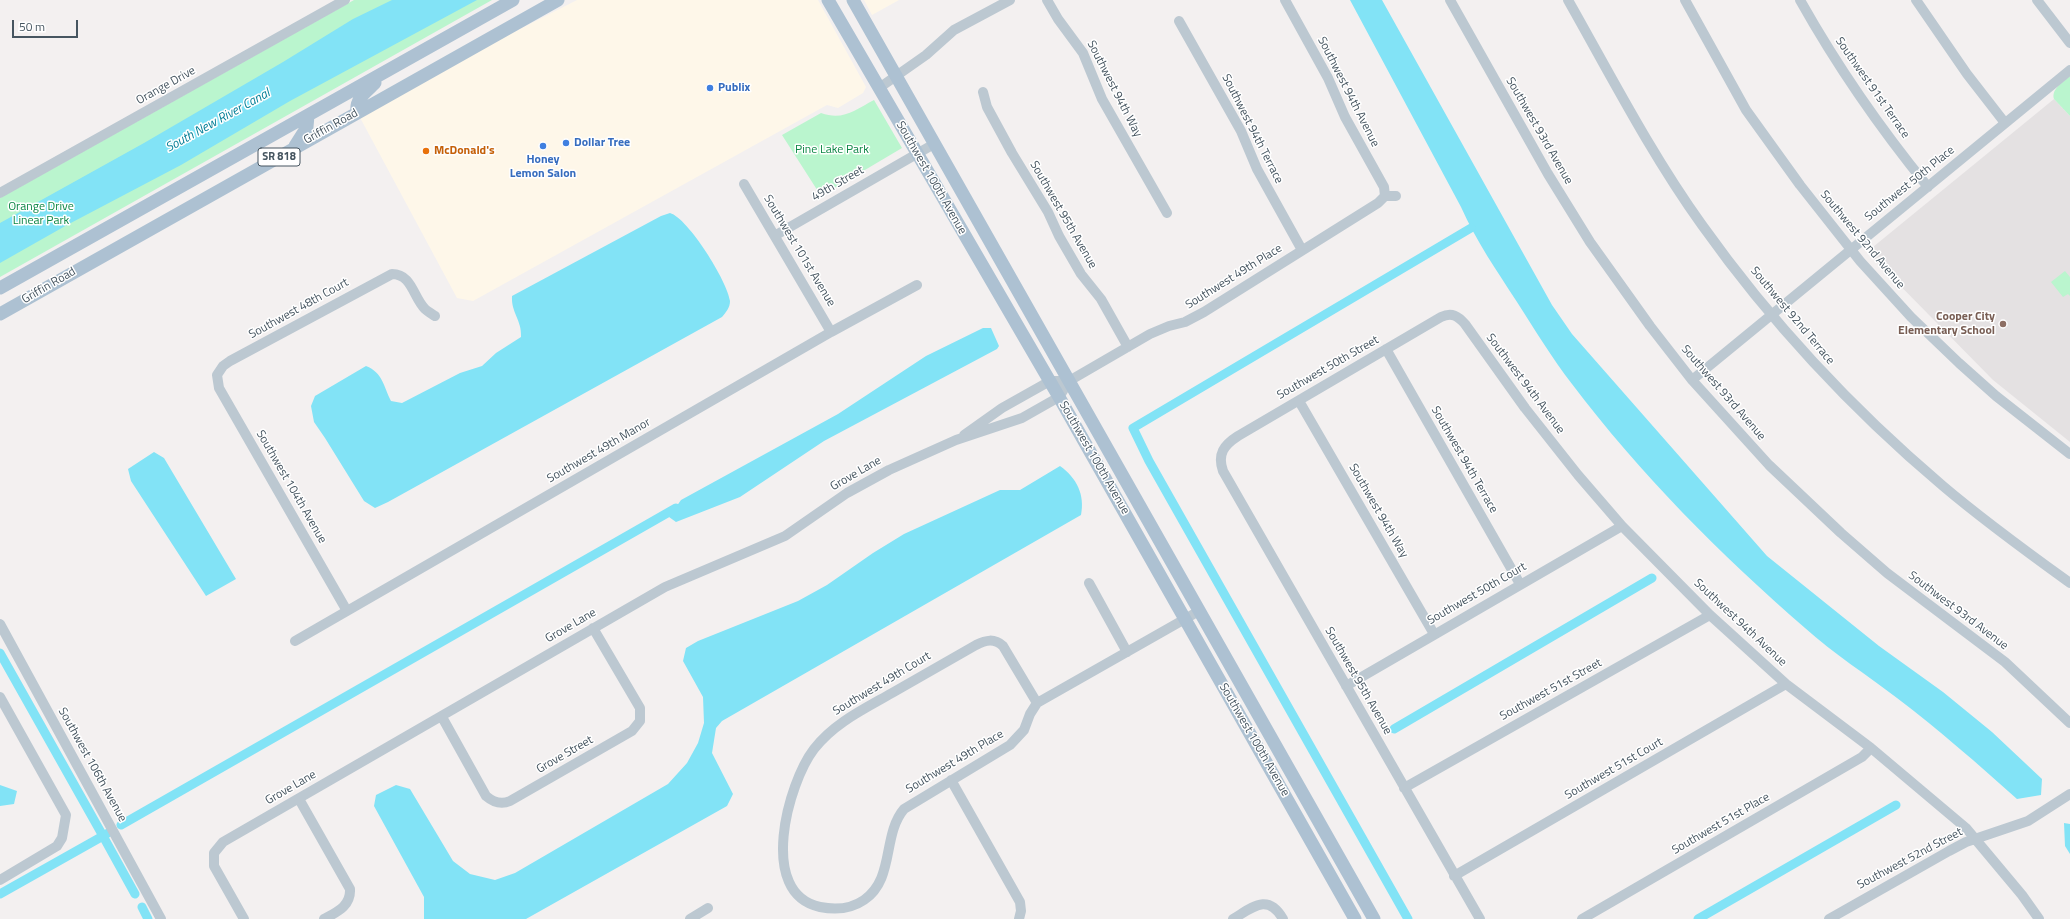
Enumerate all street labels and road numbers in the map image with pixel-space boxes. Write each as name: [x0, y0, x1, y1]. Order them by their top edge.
street label: Southwest 94th Avenue: [1314, 35, 1382, 149]
street label: Southwest 91st Terrace: [1832, 35, 1912, 141]
street label: Southwest 94th Way: [1083, 38, 1145, 140]
street label: Orange Drive: [134, 64, 198, 108]
street label: Southwest 94th Terrace: [1218, 72, 1286, 186]
street label: Southwest 93rd Avenue: [1502, 75, 1576, 187]
street label: Griffin Road: [301, 106, 361, 148]
street label: Southwest 100th Avenue: [893, 119, 969, 237]
street label: Southwest 50th Place: [1862, 143, 1958, 225]
road number: SR 818: [258, 148, 300, 166]
street label: Southwest 95th Avenue: [1026, 159, 1100, 271]
street label: 49th Street: [809, 163, 867, 205]
street label: Southwest 92nd Avenue: [1817, 188, 1907, 292]
street label: Southwest 101st Avenue: [760, 193, 838, 309]
street label: Southwest 49th Place: [1183, 241, 1285, 313]
street label: Southwest 92nd Terrace: [1747, 264, 1837, 368]
street label: Griffin Road: [20, 265, 78, 307]
street label: Southwest 48th Court: [247, 276, 351, 342]
street label: Southwest 94th Avenue: [1483, 331, 1567, 437]
street label: Southwest 50th Street: [1275, 333, 1381, 403]
street label: Southwest 93rd Avenue: [1678, 342, 1768, 444]
street label: Southwest 100th Avenue: [1056, 399, 1132, 517]
street label: Southwest 94th Terrace: [1428, 404, 1500, 516]
street label: Southwest 49th Manor: [545, 415, 653, 487]
street label: Southwest 104th Avenue: [253, 428, 329, 546]
street label: Grove Lane: [828, 454, 884, 494]
street label: Southwest 94th Way: [1345, 461, 1411, 561]
street label: Southwest 50th Court: [1425, 560, 1529, 628]
street label: Southwest 93rd Avenue: [1905, 569, 2011, 653]
street label: Southwest 94th Avenue: [1691, 576, 1789, 670]
street label: Grove Lane: [543, 606, 599, 646]
street label: Southwest 95th Avenue: [1321, 625, 1395, 737]
street label: Southwest 49th Court: [830, 649, 934, 719]
street label: Southwest 51st Street: [1498, 656, 1604, 724]
street label: Southwest 100th Avenue: [1216, 681, 1292, 799]
street label: Southwest 106th Avenue: [55, 705, 129, 825]
street label: Southwest 49th Place: [904, 727, 1006, 797]
street label: Grove Street: [534, 733, 596, 777]
street label: Southwest 51st Court: [1562, 735, 1666, 803]
street label: Grove Lane: [263, 768, 319, 808]
street label: Southwest 51st Place: [1670, 790, 1772, 858]
street label: Southwest 52nd Street: [1855, 825, 1965, 893]

